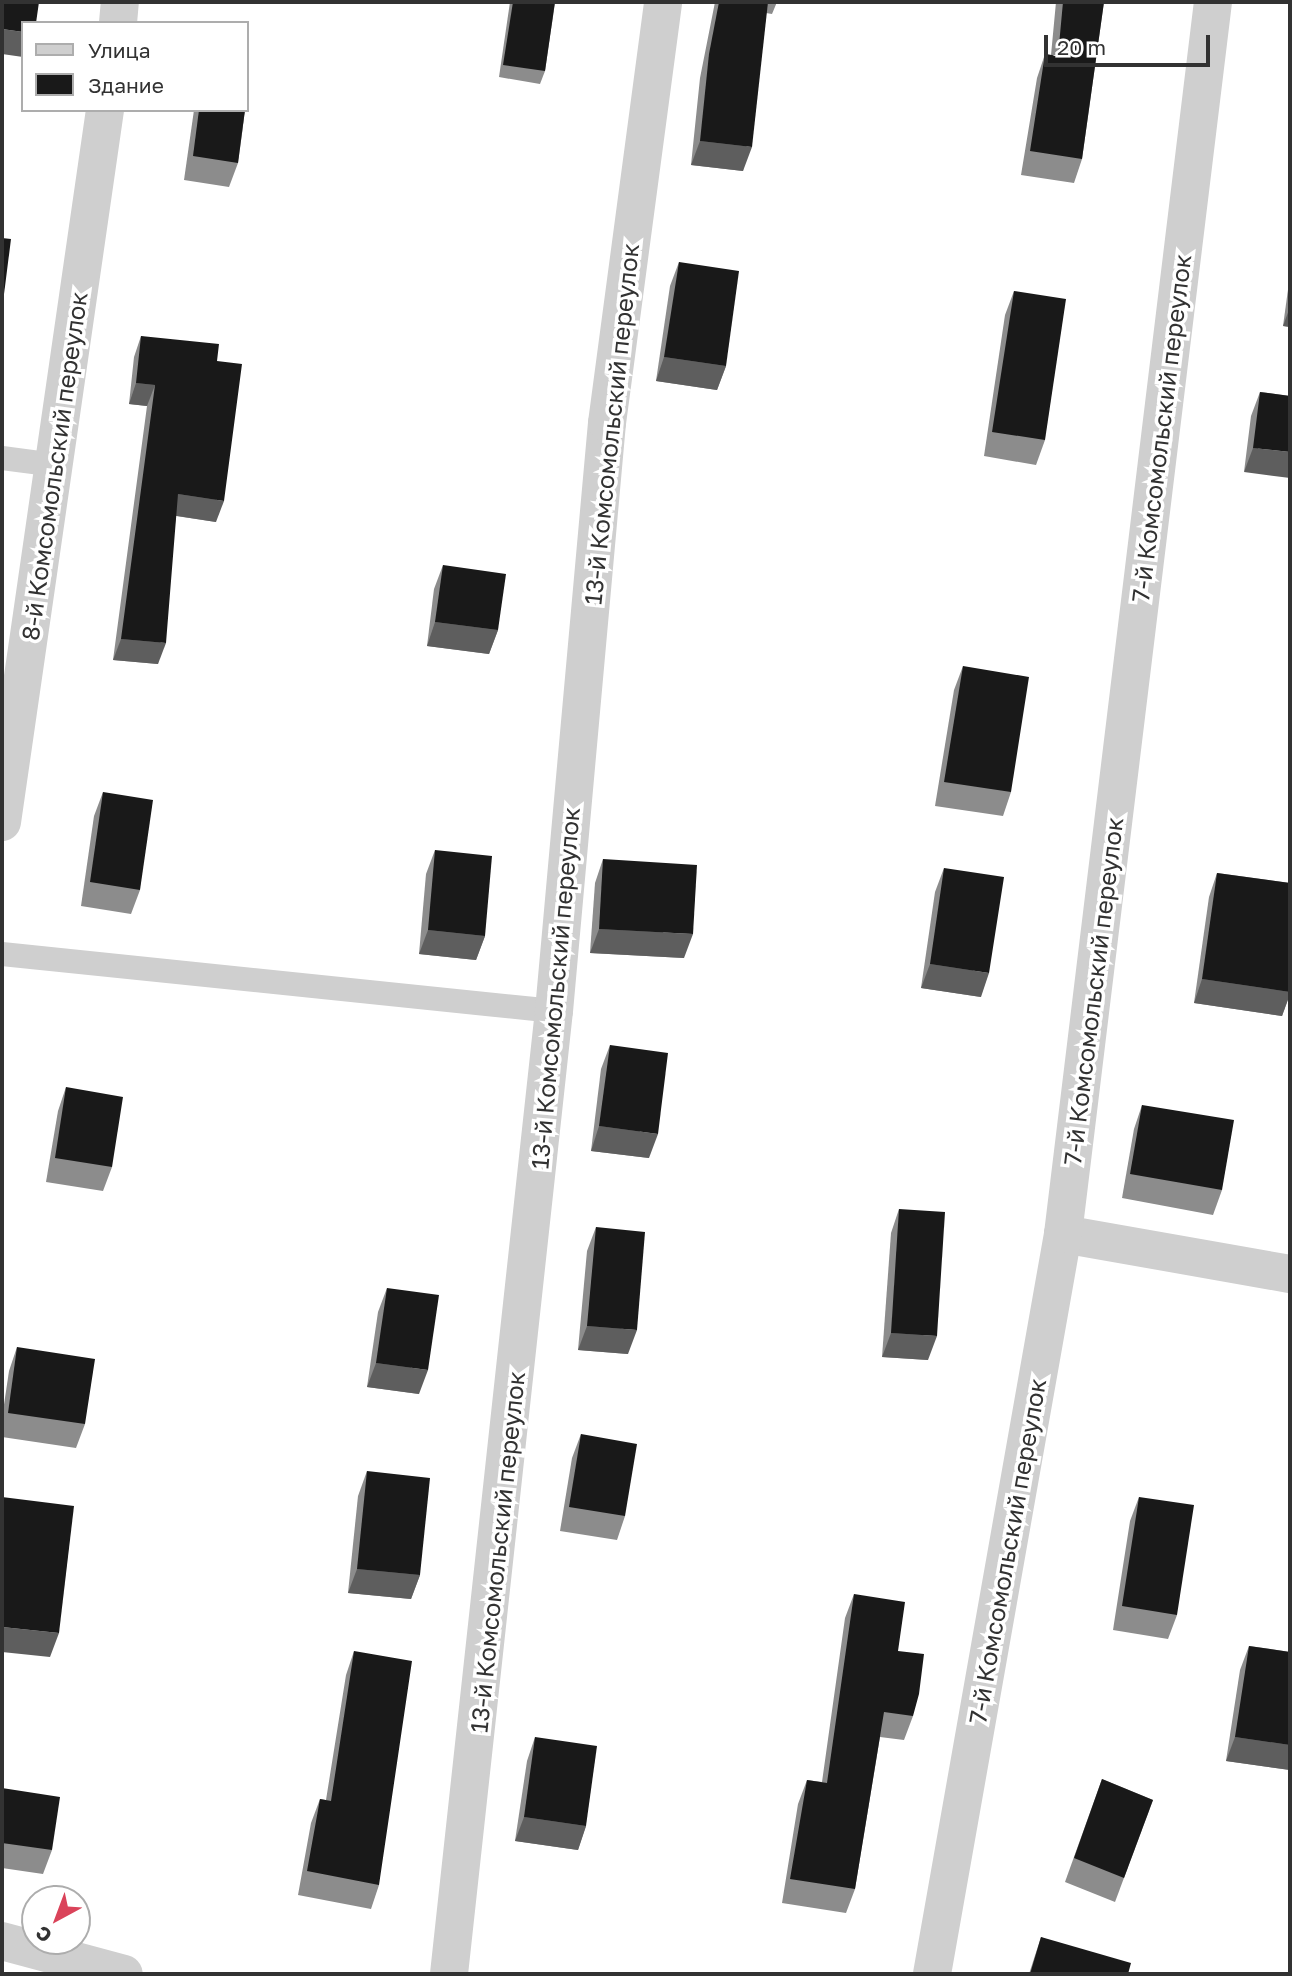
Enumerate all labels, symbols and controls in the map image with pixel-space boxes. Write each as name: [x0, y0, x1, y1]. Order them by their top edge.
legend: [21, 21, 248, 112]
scale bar: [1047, 21, 1213, 65]
text: 20 m: [1057, 34, 1106, 60]
text: Улица: [88, 37, 151, 63]
text: Здание: [88, 72, 164, 98]
street label: 13-й Комсомольский переулок: [578, 242, 644, 606]
street label: 7-й Комсомольский переулок: [1125, 252, 1197, 604]
street label: 8-й Комсомольский переулок: [15, 290, 93, 642]
street label: 13-й Комсомольский переулок: [525, 806, 585, 1170]
street label: 7-й Комсомольский переулок: [1057, 815, 1129, 1167]
street label: 13-й Комсомольский переулок: [464, 1370, 530, 1734]
street label: 7-й Комсомольский переулок: [962, 1376, 1052, 1726]
north arrow: [21, 1885, 91, 1955]
text: С: [31, 1922, 56, 1948]

